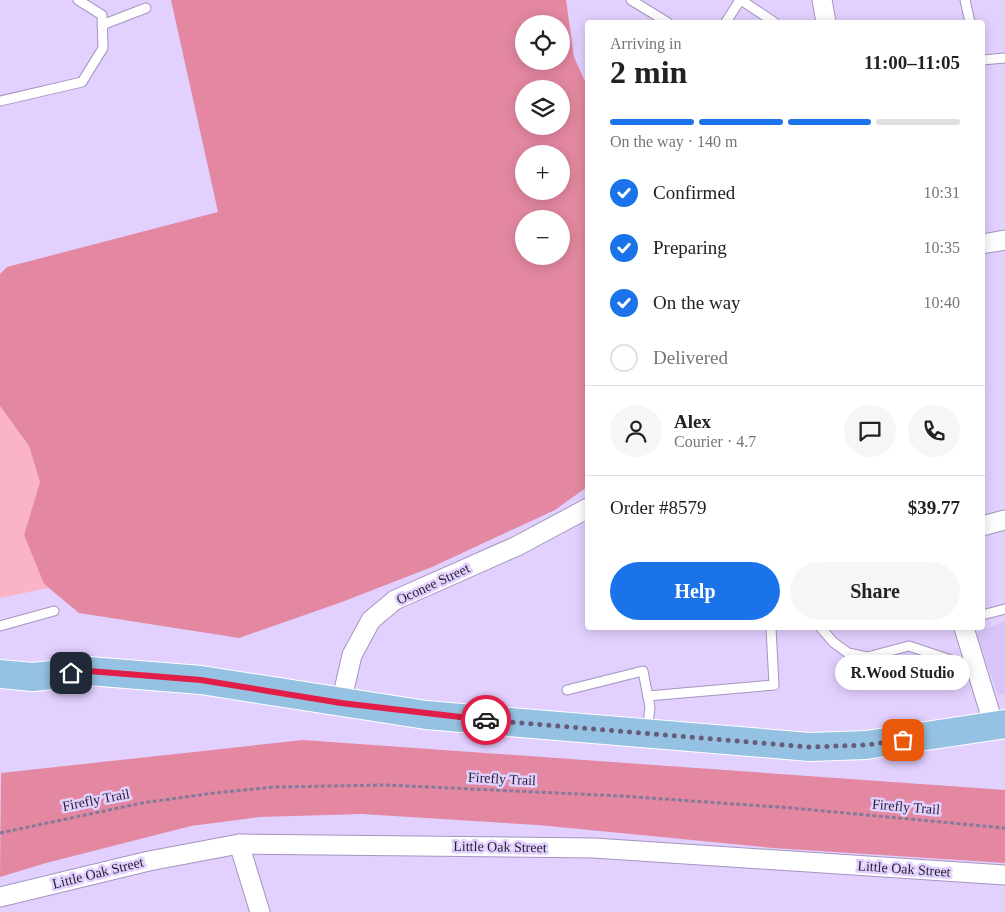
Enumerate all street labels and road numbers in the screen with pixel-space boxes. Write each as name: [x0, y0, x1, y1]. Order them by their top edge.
street label: Oconee Street: [394, 560, 472, 607]
street label: Firefly Trail: [468, 770, 536, 788]
street label: Firefly Trail: [61, 786, 131, 814]
street label: Firefly Trail: [871, 797, 941, 817]
street label: Little Oak Street: [453, 839, 547, 855]
street label: Little Oak Street: [51, 854, 145, 892]
street label: Little Oak Street: [857, 858, 951, 880]

